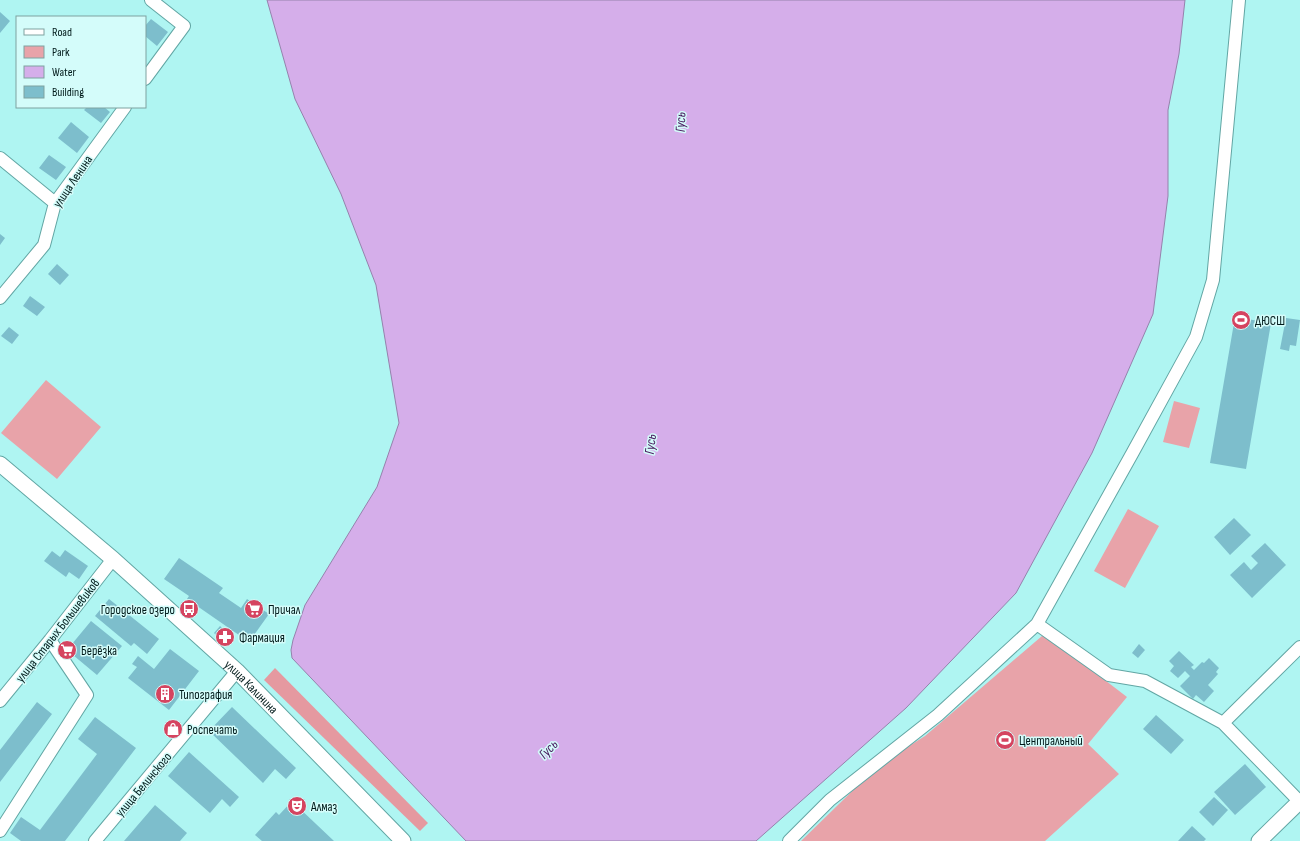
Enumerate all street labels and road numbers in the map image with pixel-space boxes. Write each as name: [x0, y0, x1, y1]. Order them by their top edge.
street label: улица Ленина: [50, 152, 96, 211]
street label: улица Старых Большевиков: [12, 576, 103, 686]
street label: улица Калинина: [221, 657, 281, 717]
street label: улица Белинского: [112, 749, 175, 820]

